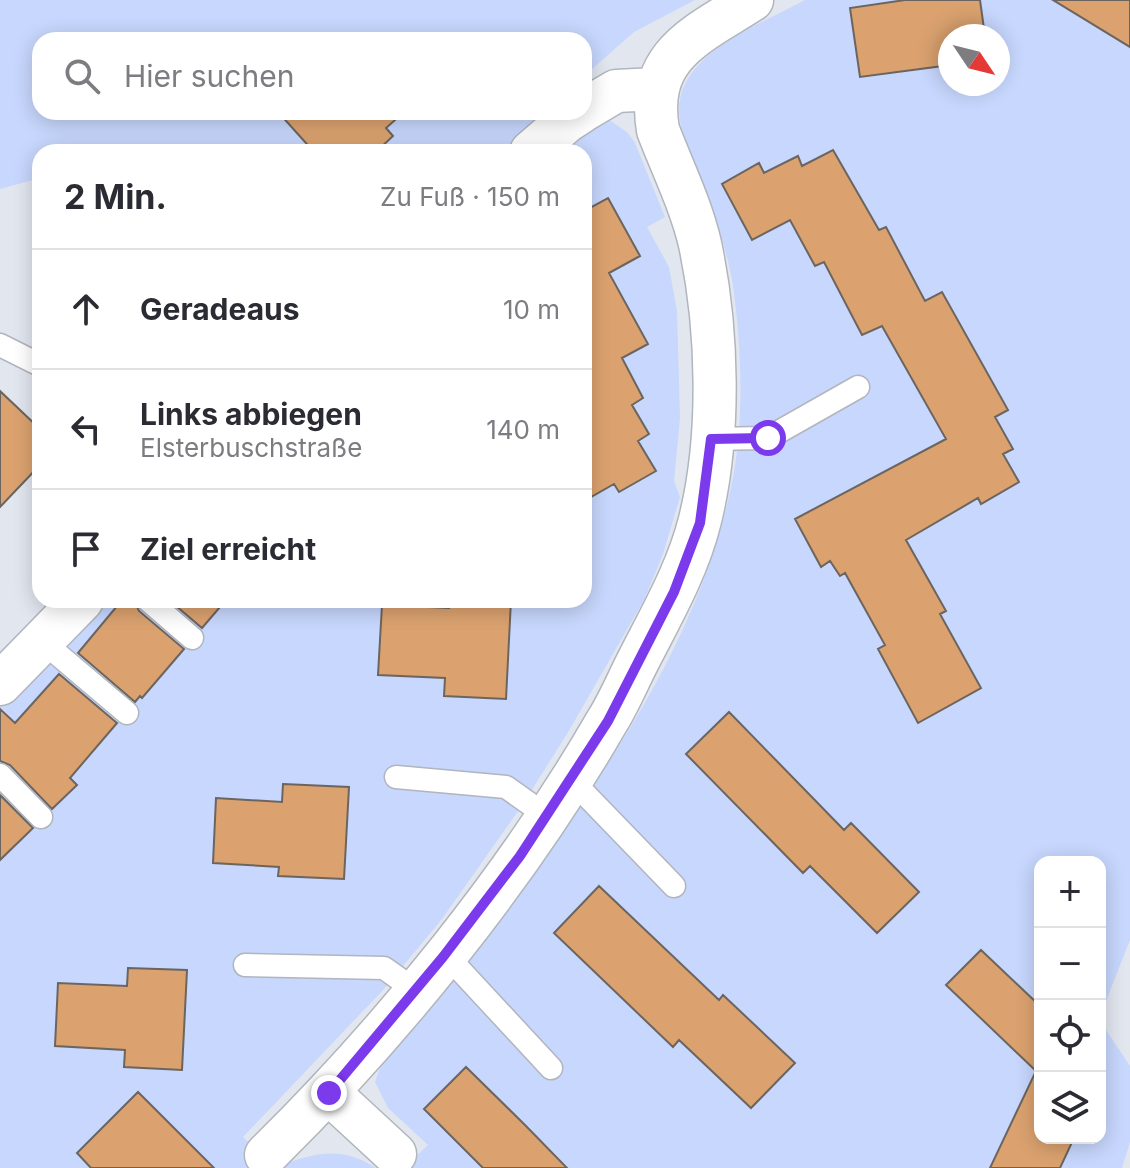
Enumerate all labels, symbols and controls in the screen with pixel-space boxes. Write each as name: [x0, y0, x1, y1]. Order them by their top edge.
north arrow: [938, 24, 1010, 96]
search box: [32, 32, 592, 120]
icon: search: [60, 54, 104, 98]
text: Hier suchen: [124, 58, 294, 94]
text: 2 Min.: [64, 176, 167, 217]
text: Zu Fuß · 150 m: [380, 181, 560, 212]
icon: ahead: [64, 287, 108, 331]
text: Geradeaus: [140, 291, 300, 327]
text: 10 m: [503, 294, 560, 325]
text: Links abbiegen: [140, 396, 362, 432]
icon: left: [64, 407, 108, 451]
text: 140 m: [486, 414, 560, 445]
route start: [750, 420, 786, 456]
text: Elsterbuschstraße: [140, 432, 362, 463]
icon: arrive: [64, 527, 108, 571]
text: Ziel erreicht: [140, 531, 316, 567]
map controls: [1034, 856, 1106, 1144]
button: +: [1034, 856, 1106, 928]
button: −: [1034, 928, 1106, 1000]
button: locate: [1034, 1000, 1106, 1072]
button: layers: [1034, 1072, 1106, 1144]
route end: [311, 1075, 347, 1111]

